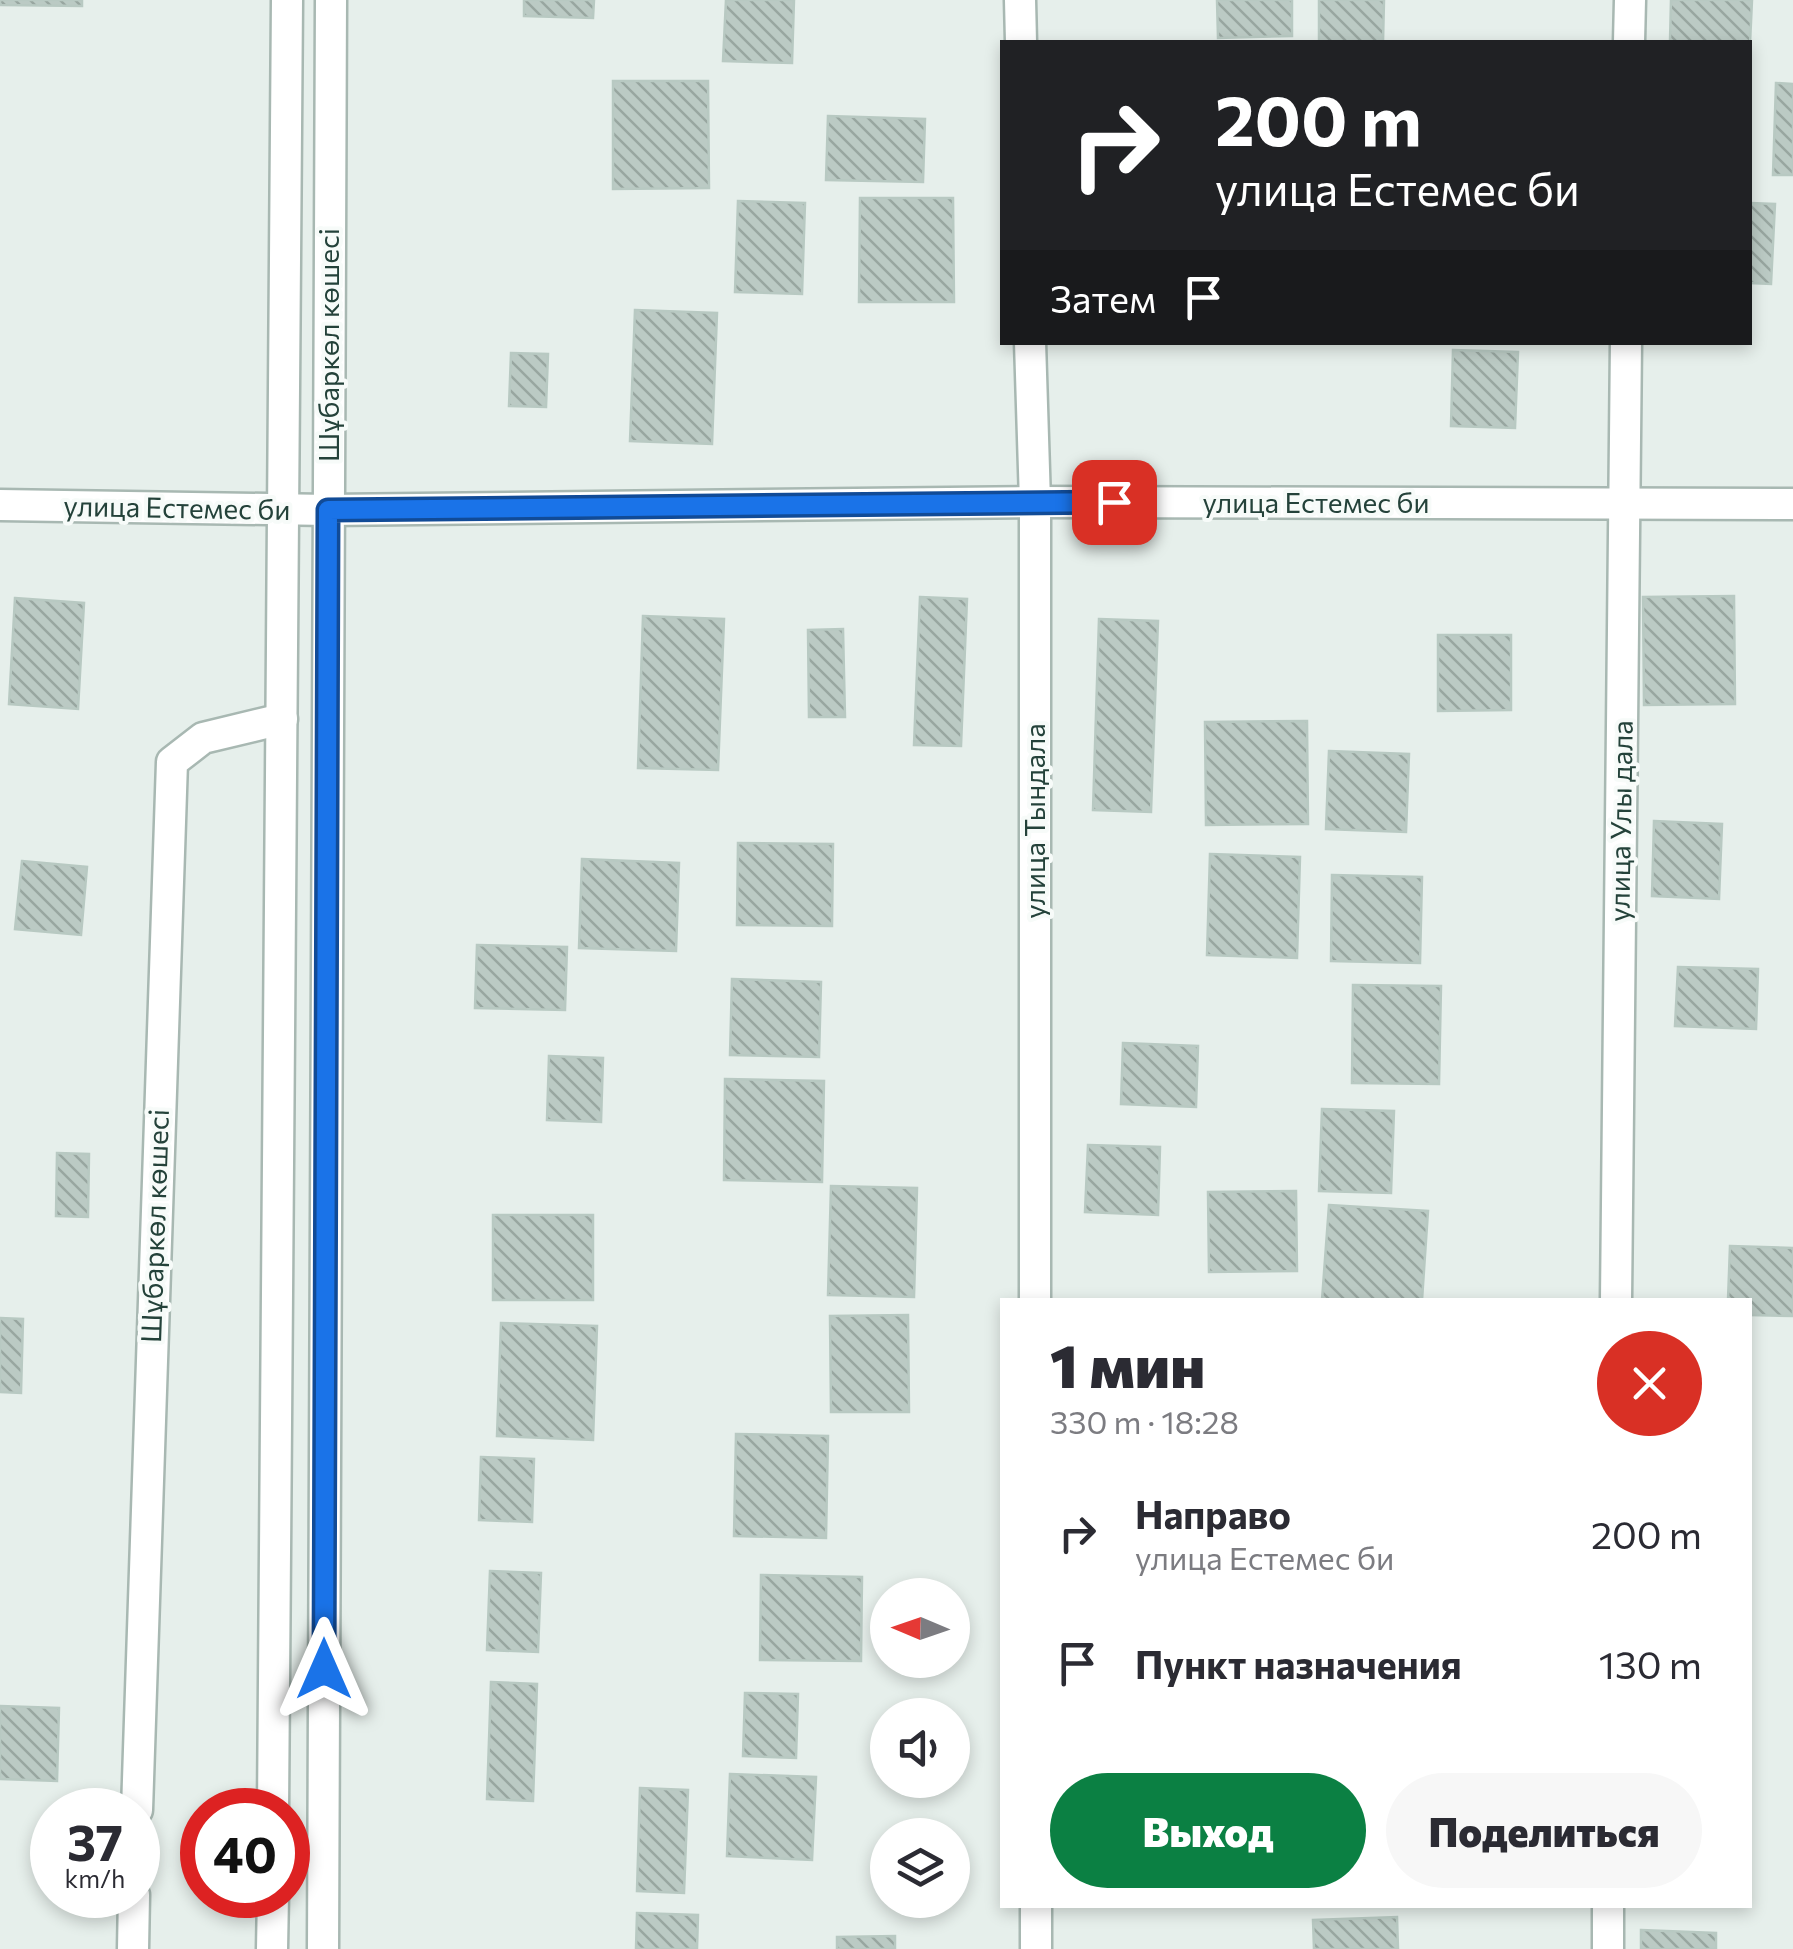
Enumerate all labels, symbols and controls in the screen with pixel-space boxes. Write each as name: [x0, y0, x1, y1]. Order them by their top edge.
text: 200 m: [1215, 75, 1422, 160]
icon: right: [1050, 80, 1180, 210]
text: улица Естемес би: [1215, 160, 1580, 215]
street label: Шұбаркөл көшесі: [311, 228, 345, 462]
icon: arrive: [1176, 270, 1231, 325]
text: Затем: [1050, 274, 1156, 321]
pin: [1072, 460, 1157, 545]
icon: arrive: [1087, 475, 1142, 530]
street label: улица Естемес би: [1202, 485, 1430, 519]
street label: улица Естемес би: [63, 488, 291, 526]
street label: улица Улы дала: [1601, 720, 1639, 922]
street label: улица Тындала: [1017, 723, 1051, 919]
street label: Шұбаркөл көшесі: [133, 1108, 175, 1344]
text: 1 мин: [1050, 1327, 1205, 1400]
button: close: [1597, 1331, 1702, 1436]
text: 330 m · 18:28: [1050, 1401, 1239, 1441]
text: Направо: [1135, 1490, 1291, 1537]
icon: right: [1050, 1506, 1105, 1561]
text: 200 m: [1591, 1510, 1702, 1557]
text: улица Естемес би: [1135, 1537, 1394, 1577]
north arrow: [870, 1578, 970, 1678]
map controls: [870, 1578, 970, 1918]
position arrow: [272, 1617, 376, 1721]
icon: arrive: [1050, 1636, 1105, 1691]
text: Пункт назначения: [1135, 1640, 1462, 1687]
text: 130 m: [1599, 1640, 1702, 1687]
button: sound: [870, 1698, 970, 1798]
button: Выход: [1050, 1773, 1366, 1888]
button: Поделиться: [1386, 1773, 1702, 1888]
speed limit sign: 40: [180, 1788, 310, 1918]
text: 37: [67, 1810, 123, 1871]
button: layers: [870, 1818, 970, 1918]
text: km/h: [65, 1863, 125, 1893]

